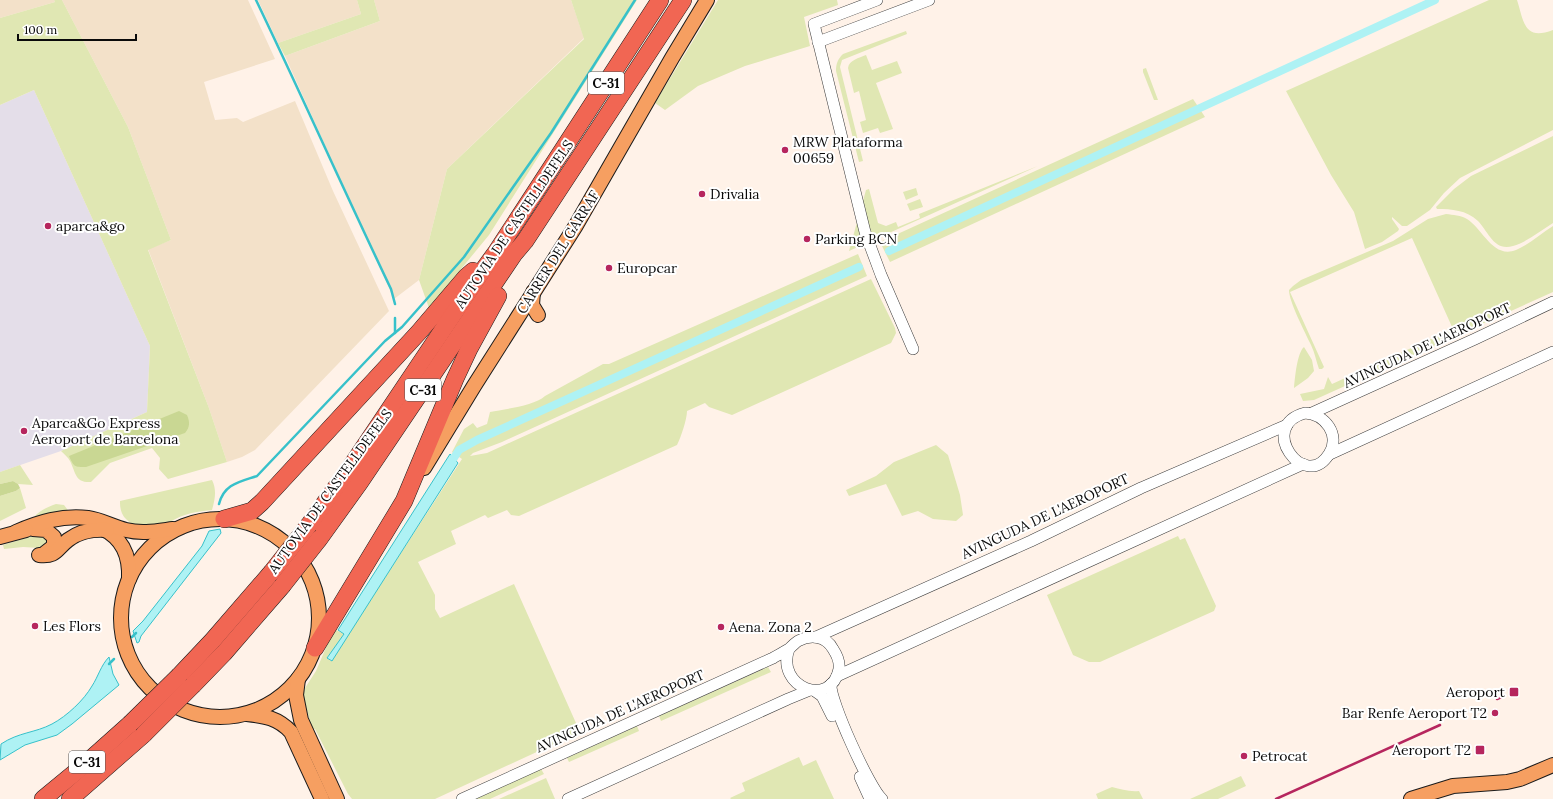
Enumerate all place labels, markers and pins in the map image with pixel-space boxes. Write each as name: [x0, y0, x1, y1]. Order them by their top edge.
place label: MRW Plataforma 00659: [793, 133, 903, 167]
marker: MRW Plataforma 00659: [780, 145, 790, 155]
place label: Drivalia: [710, 185, 760, 203]
marker: Drivalia: [697, 189, 707, 199]
place label: aparca&go: [56, 217, 125, 235]
marker: aparca&go: [43, 221, 53, 231]
place label: Parking BCN: [815, 230, 897, 248]
marker: Parking BCN: [802, 234, 812, 244]
place label: Europcar: [617, 259, 677, 277]
marker: Europcar: [604, 263, 614, 273]
place label: Aparca&Go Express Aeroport de Barcelona: [31, 414, 179, 448]
marker: Aparca&Go Express Aeroport de Barcelona: [19, 426, 29, 436]
place label: Les Flors: [43, 617, 101, 635]
place label: Aena. Zona 2: [728, 618, 812, 636]
marker: Les Flors: [30, 621, 40, 631]
marker: Aena. Zona 2: [716, 622, 726, 632]
place label: Aeroport: [1445, 683, 1506, 701]
marker: Aeroport: [1508, 686, 1520, 698]
place label: Bar Renfe Aeroport T2: [1342, 704, 1487, 722]
marker: Bar Renfe Aeroport T2: [1490, 708, 1500, 718]
place label: Aeroport T2: [1391, 741, 1471, 759]
marker: Aeroport T2: [1474, 744, 1486, 756]
place label: Petrocat: [1252, 747, 1308, 765]
marker: Petrocat: [1239, 751, 1249, 761]

